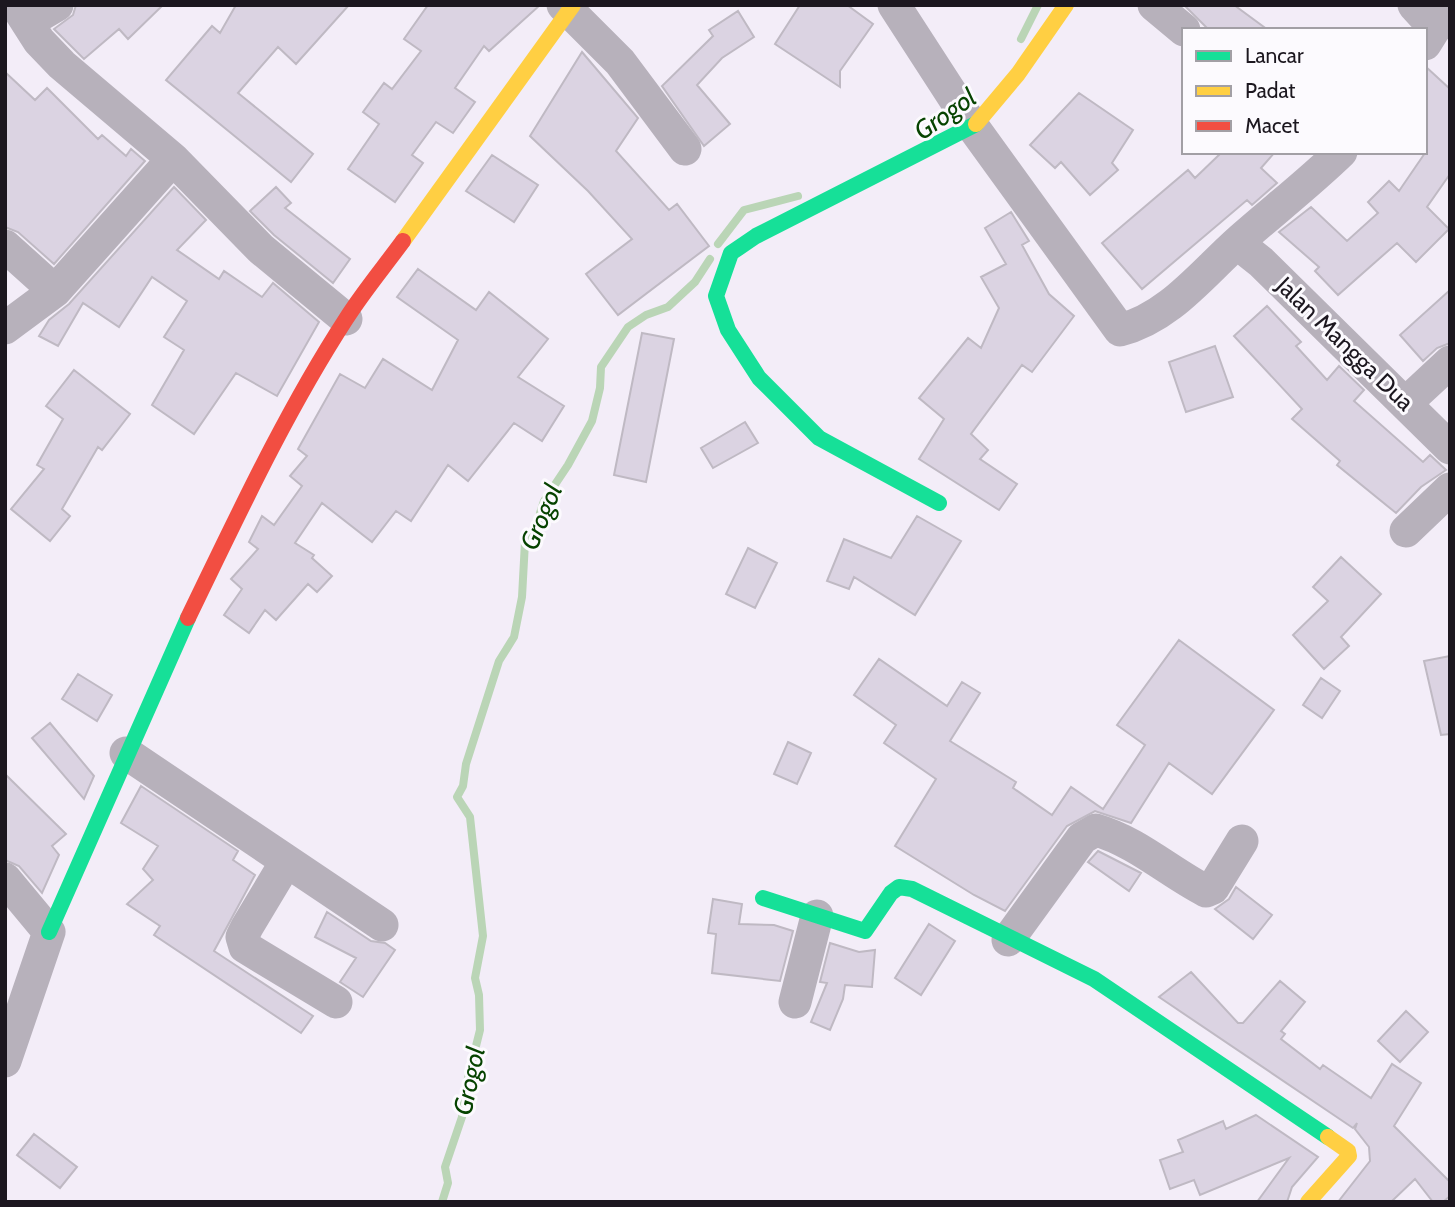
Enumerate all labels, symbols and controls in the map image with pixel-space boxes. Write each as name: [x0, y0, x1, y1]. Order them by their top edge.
legend: [1182, 28, 1427, 154]
text: Lancar: [1245, 43, 1304, 68]
text: Padat: [1245, 78, 1295, 103]
water label: Grogol: [908, 81, 982, 147]
text: Macet: [1245, 113, 1299, 138]
street label: Jalan Mangga Dua: [1270, 270, 1420, 417]
water label: Grogol: [513, 479, 569, 555]
water label: Grogol: [446, 1044, 492, 1118]

